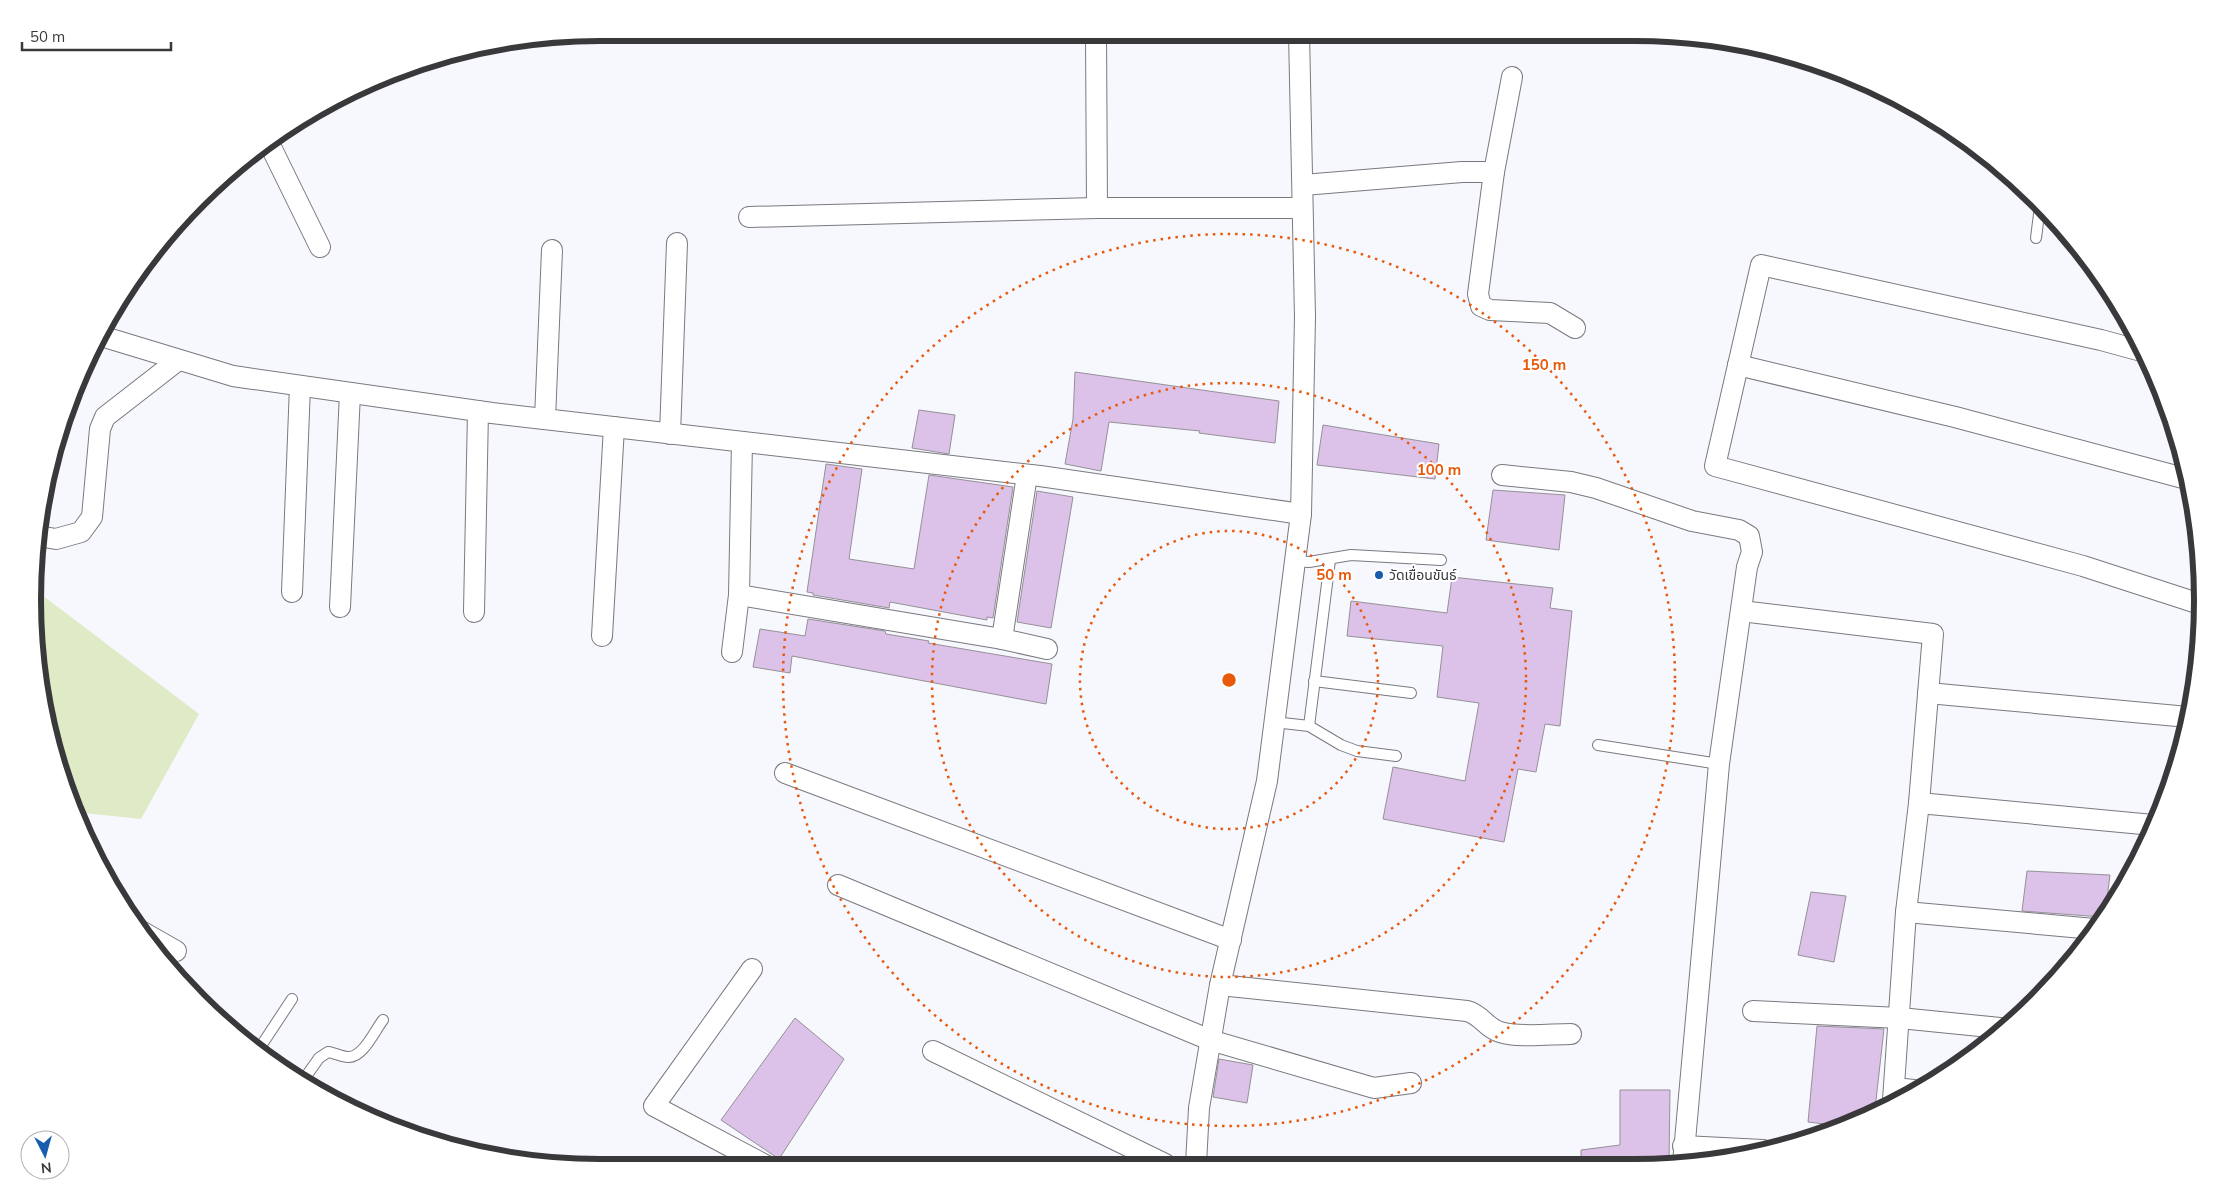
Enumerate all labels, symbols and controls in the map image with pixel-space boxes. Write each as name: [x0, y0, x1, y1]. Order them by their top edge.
scale bar: [22, 20, 171, 52]
text: 50 m: [30, 27, 65, 46]
text: 150 m: [1522, 355, 1566, 374]
text: 100 m: [1417, 460, 1461, 479]
text: 50 m: [1316, 565, 1352, 584]
place label: วัดเขื่อนขันธ์: [1389, 565, 1457, 584]
marker: วัดเขื่อนขันธ์: [1373, 569, 1385, 581]
centre of rings: [1220, 671, 1238, 689]
north arrow: [20, 1130, 70, 1180]
text: N: [40, 1158, 53, 1177]

